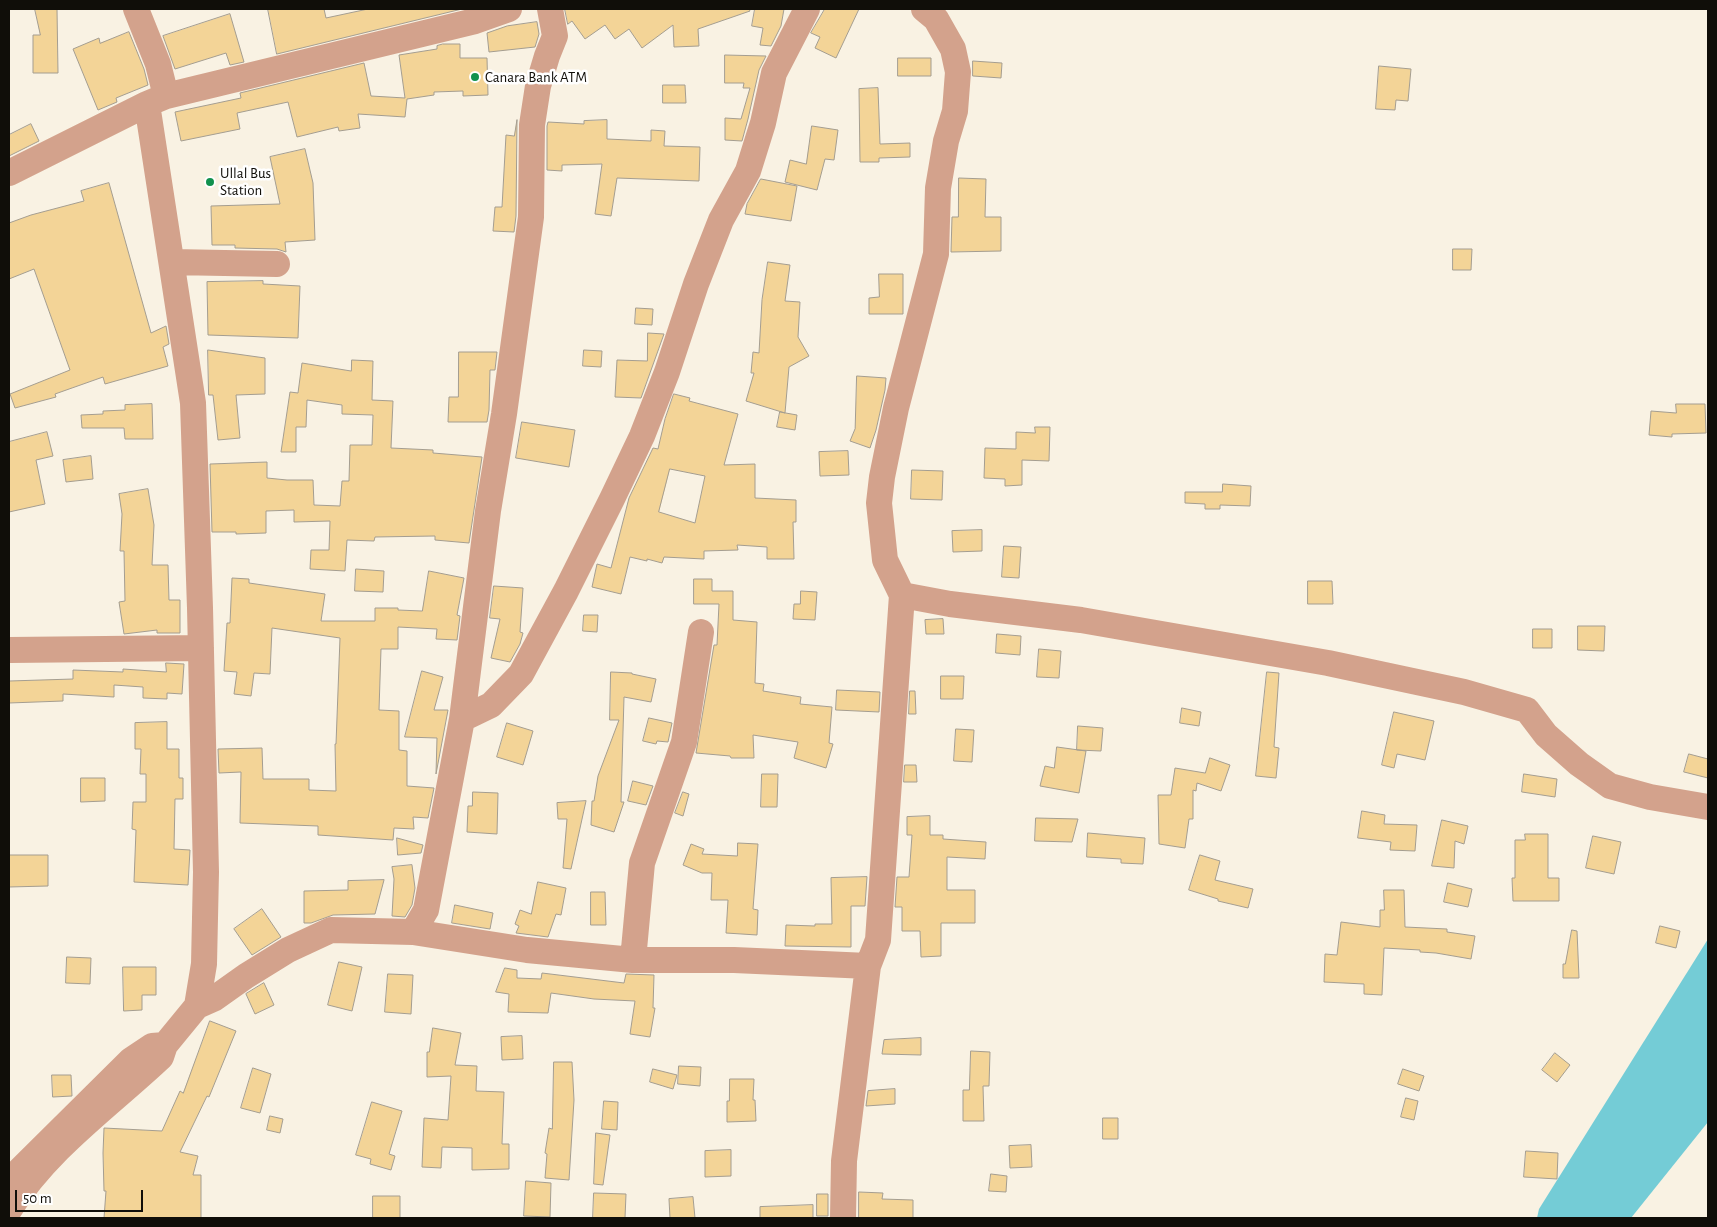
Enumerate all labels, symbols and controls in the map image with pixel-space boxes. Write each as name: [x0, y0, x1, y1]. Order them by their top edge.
place label: Canara Bank ATM: [485, 68, 587, 86]
marker: Canara Bank ATM: [469, 71, 481, 83]
place label: Ullal Bus Station: [220, 164, 271, 199]
marker: Ullal Bus Station: [204, 176, 216, 188]
scale bar: [18, 1180, 145, 1212]
text: 50 m: [23, 1191, 52, 1206]

